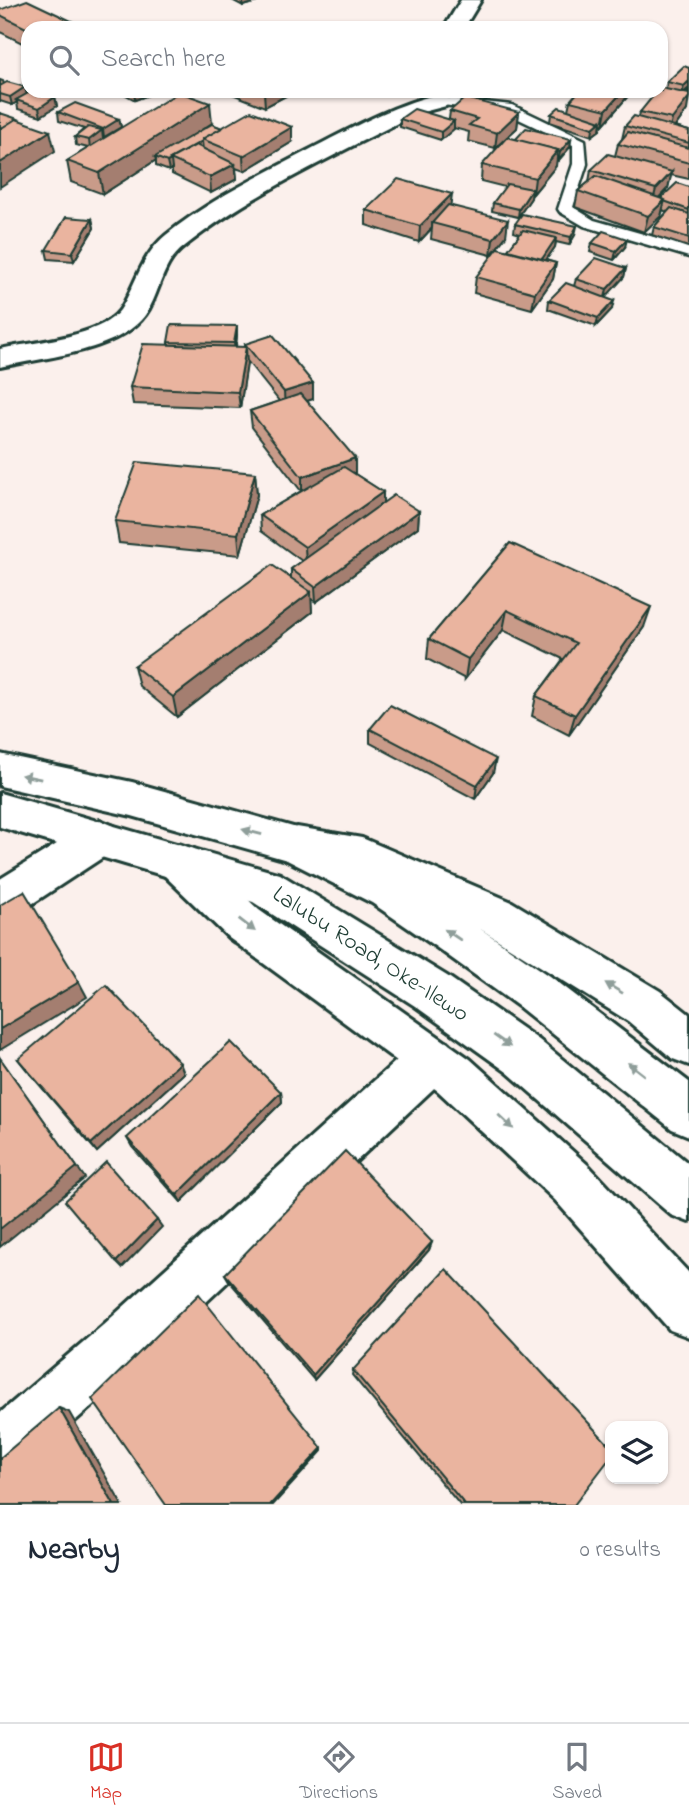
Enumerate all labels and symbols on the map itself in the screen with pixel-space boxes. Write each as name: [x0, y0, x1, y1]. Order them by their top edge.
one-way arrow: [20, 772, 42, 783]
one-way arrow: [240, 826, 262, 837]
street label: Lalubu Road, Oke-Ilewo: [265, 878, 475, 1032]
one-way arrow: [238, 918, 256, 932]
one-way arrow: [444, 928, 462, 942]
one-way arrow: [605, 982, 624, 994]
one-way arrow: [493, 1034, 511, 1048]
one-way arrow: [627, 1063, 645, 1077]
one-way arrow: [497, 1114, 514, 1130]

